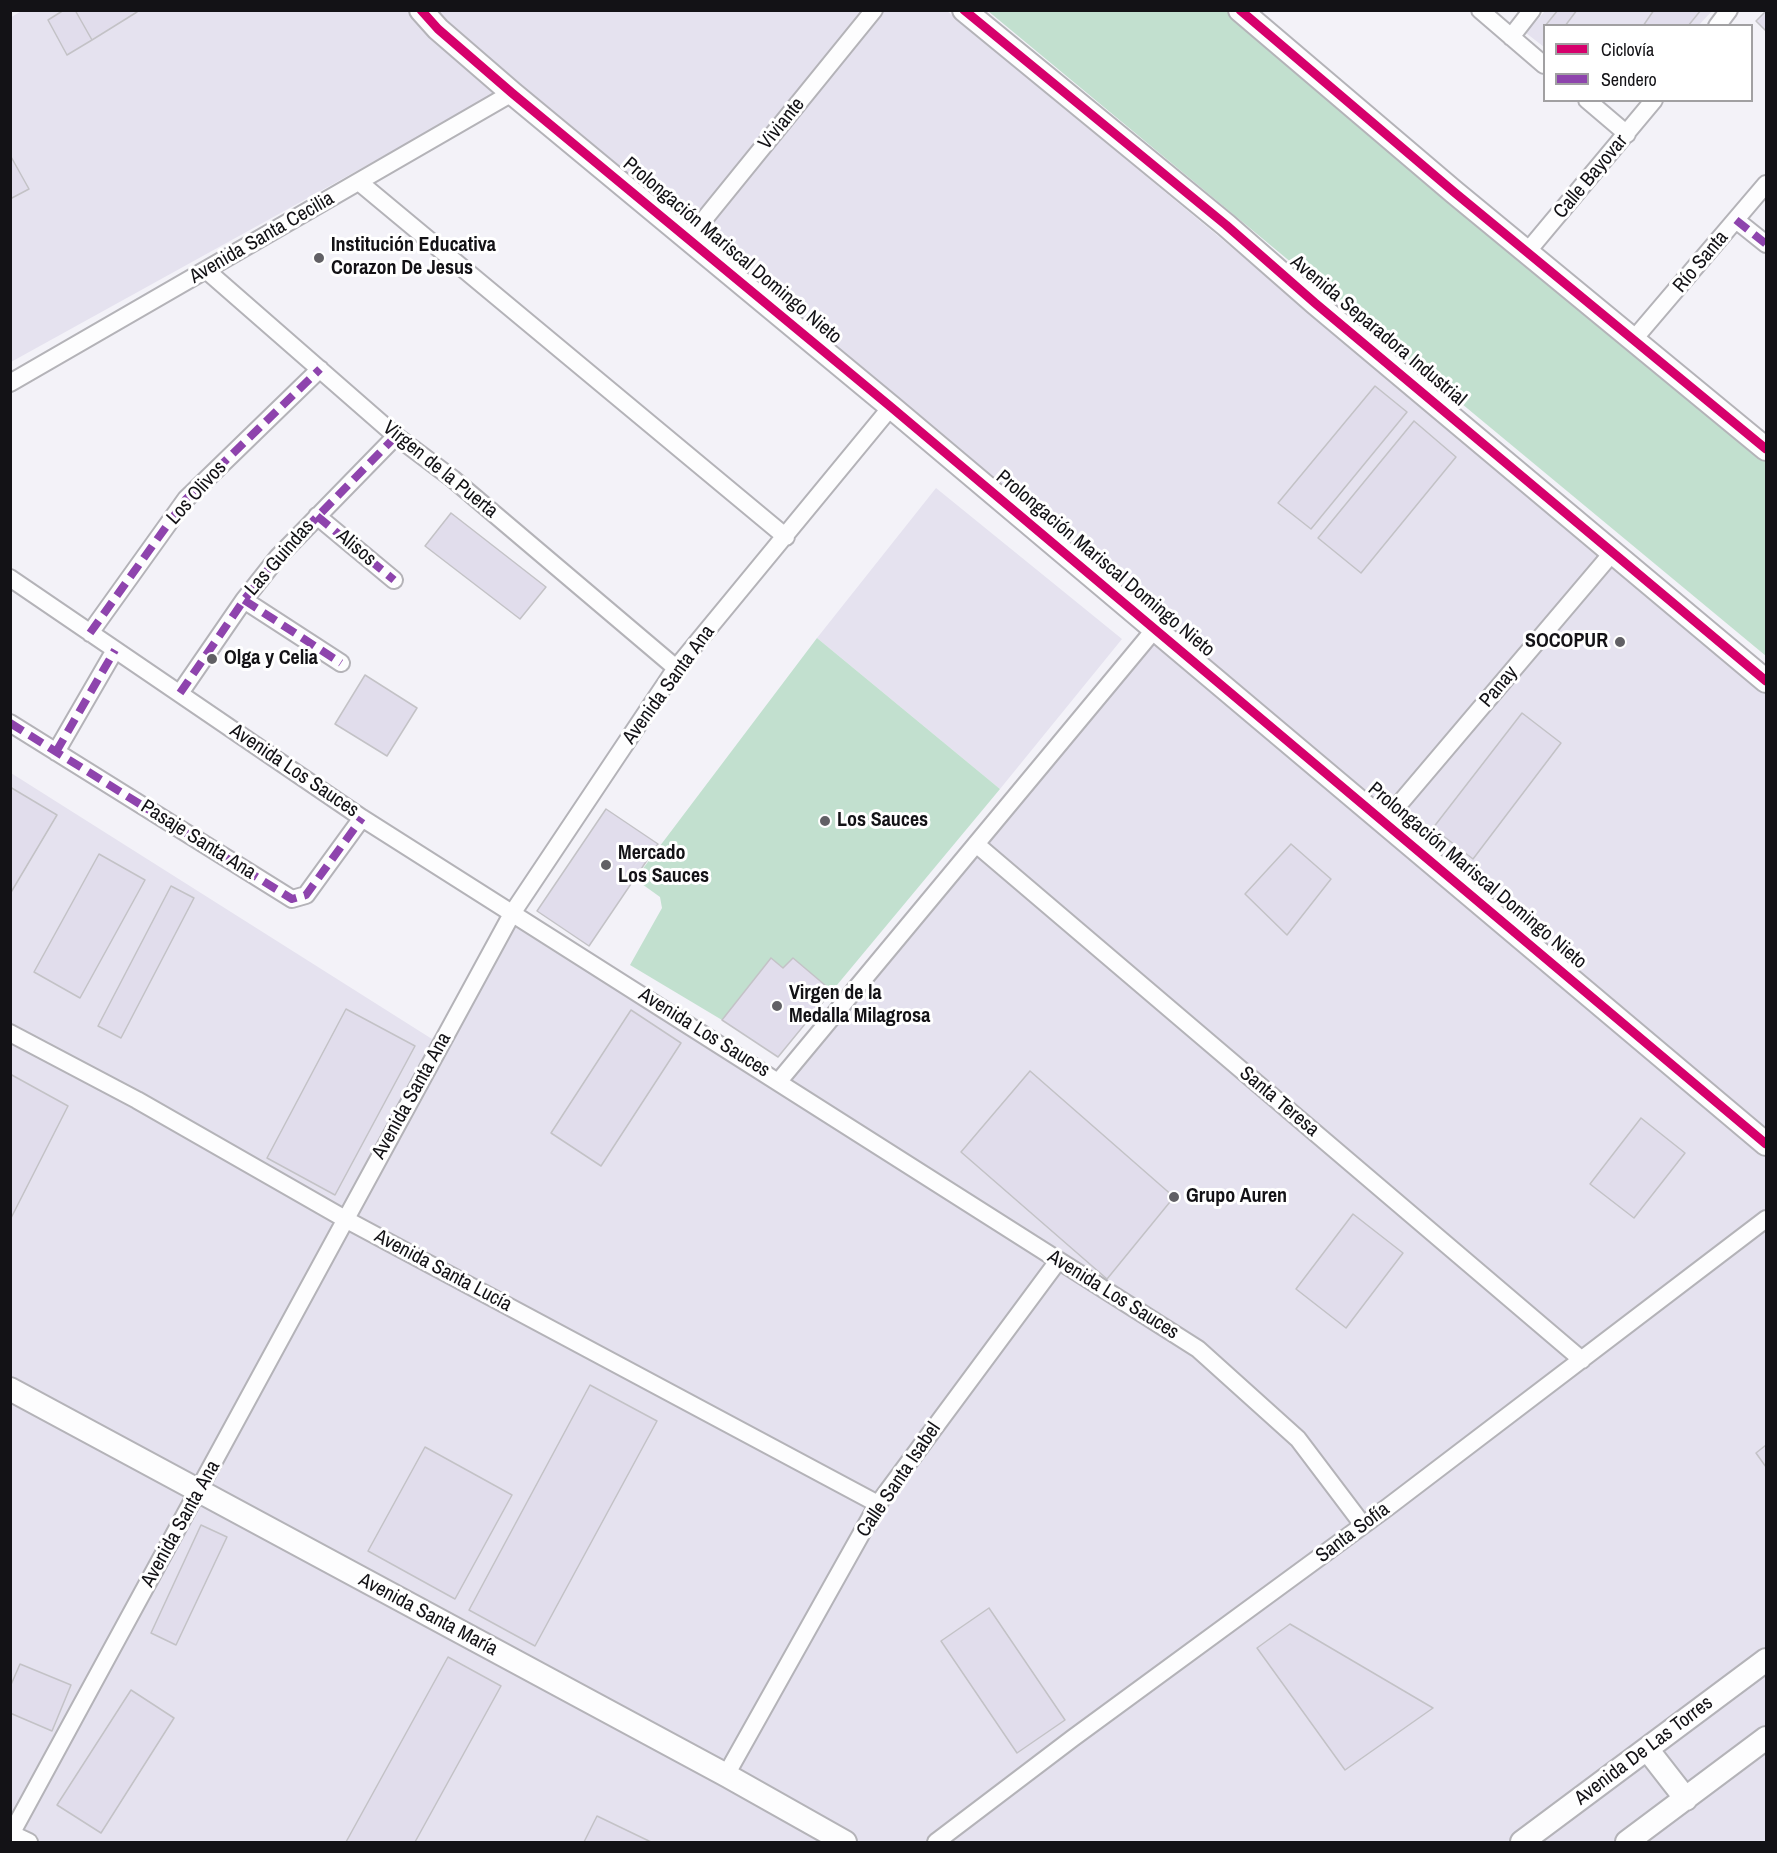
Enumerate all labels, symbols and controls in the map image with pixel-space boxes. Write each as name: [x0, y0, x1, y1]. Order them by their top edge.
legend: [1543, 24, 1753, 102]
text: Ciclovía: [1601, 37, 1654, 62]
text: Sendero: [1601, 67, 1657, 92]
street label: Viviante: [754, 93, 810, 155]
street label: Calle Bayovar: [1549, 130, 1633, 224]
street label: Prolongación Mariscal Domingo Nieto: [618, 152, 846, 350]
street label: Avenida Santa Cecilia: [185, 187, 339, 289]
street label: Río Santa: [1668, 226, 1734, 298]
place label: Institución Educativa Corazon De Jesus: [331, 234, 496, 281]
street label: Avenida Separadora Industrial: [1285, 250, 1471, 412]
marker: Institución Educativa Corazon De Jesus: [312, 251, 326, 265]
street label: Virgen de la Puerta: [378, 416, 502, 524]
street label: Los Olivos: [162, 456, 232, 530]
street label: Prolongación Mariscal Domingo Nieto: [991, 465, 1219, 663]
street label: Las Guindas: [240, 515, 320, 601]
street label: Alisos: [331, 524, 381, 572]
street label: Avenida Santa Ana: [618, 621, 720, 749]
place label: SOCOPUR: [1525, 630, 1608, 654]
marker: SOCOPUR: [1613, 635, 1627, 649]
place label: Olga y Celia: [224, 647, 318, 671]
marker: Olga y Celia: [205, 652, 219, 666]
street label: Panay: [1475, 661, 1523, 713]
street label: Avenida Los Sauces: [225, 719, 363, 823]
street label: Prolongación Mariscal Domingo Nieto: [1363, 777, 1591, 975]
street label: Pasaje Santa Ana: [136, 795, 260, 885]
place label: Los Sauces: [837, 809, 928, 833]
marker: Los Sauces: [818, 814, 832, 828]
place label: Mercado Los Sauces: [618, 842, 709, 889]
marker: Mercado Los Sauces: [599, 858, 613, 872]
place label: Virgen de la Medalla Milagrosa: [789, 982, 930, 1029]
street label: Avenida Los Sauces: [634, 983, 774, 1083]
marker: Virgen de la Medalla Milagrosa: [770, 999, 784, 1013]
street label: Avenida Santa Ana: [367, 1028, 457, 1164]
street label: Santa Teresa: [1234, 1062, 1324, 1142]
place label: Grupo Auren: [1186, 1185, 1287, 1209]
marker: Grupo Auren: [1167, 1190, 1181, 1204]
street label: Avenida Santa Lucía: [370, 1225, 516, 1317]
street label: Avenida Los Sauces: [1043, 1245, 1183, 1345]
street label: Calle Santa Isabel: [852, 1418, 946, 1542]
street label: Avenida Santa Ana: [136, 1456, 226, 1592]
street label: Santa Sofía: [1312, 1498, 1394, 1568]
street label: Avenida Santa María: [354, 1568, 502, 1662]
street label: Avenida De Las Torres: [1570, 1691, 1718, 1811]

